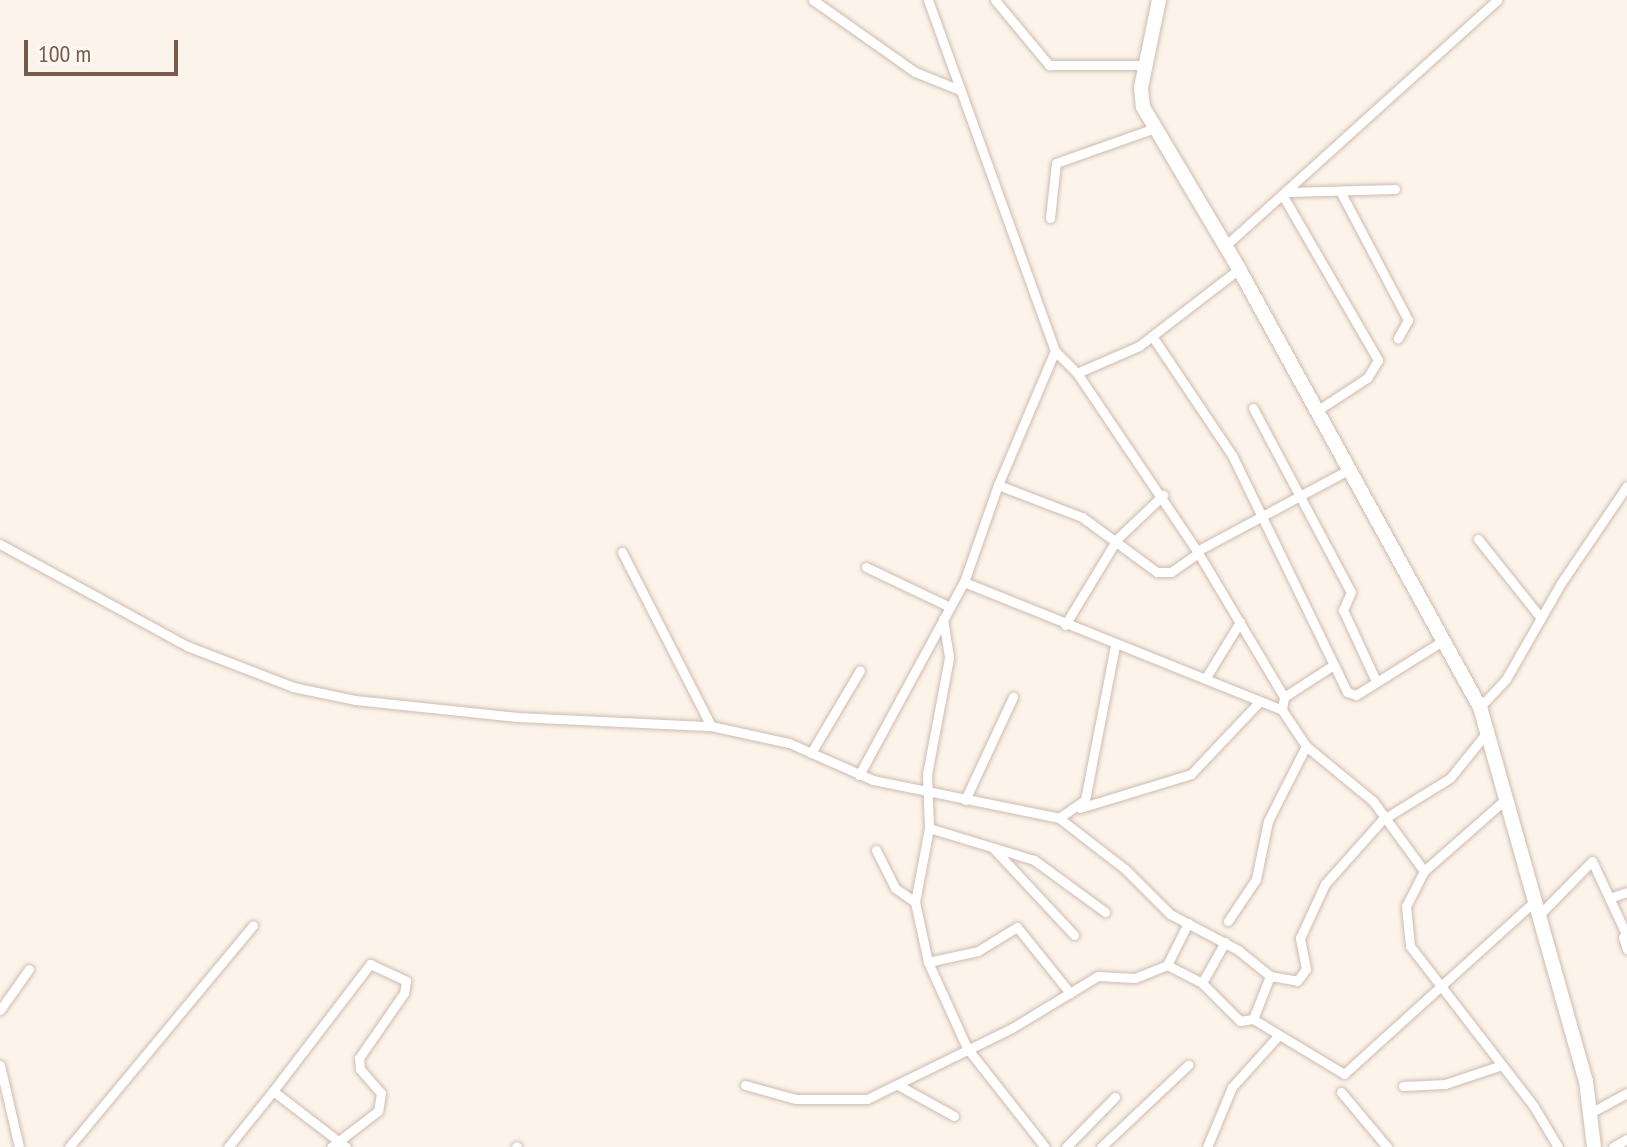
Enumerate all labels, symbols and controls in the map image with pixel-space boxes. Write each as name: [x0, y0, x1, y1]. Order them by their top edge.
scale bar: [28, 24, 182, 74]
text: 100 m: [38, 38, 91, 69]

